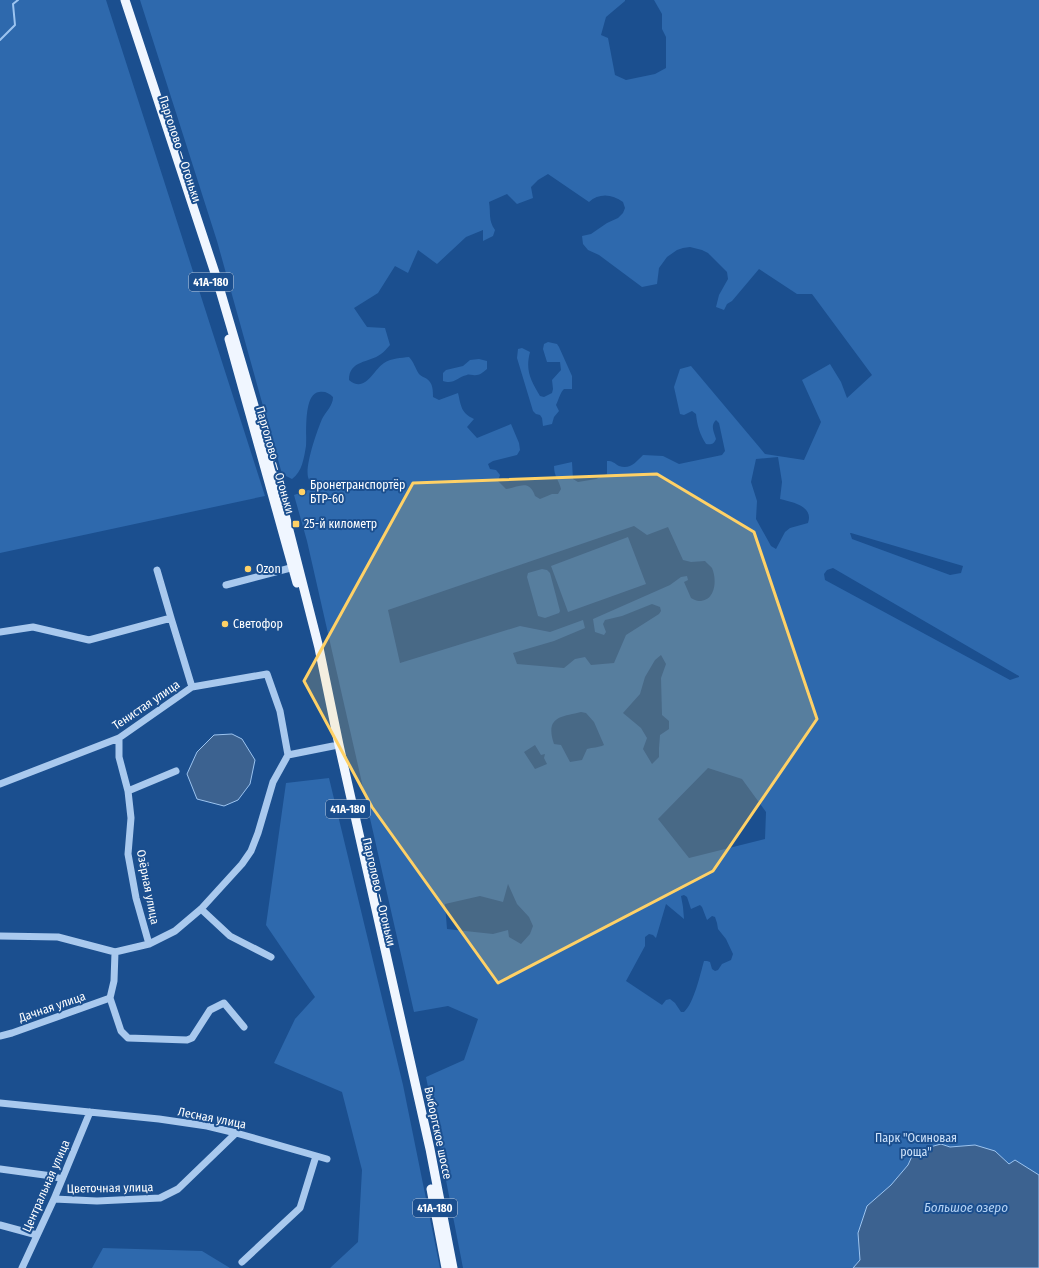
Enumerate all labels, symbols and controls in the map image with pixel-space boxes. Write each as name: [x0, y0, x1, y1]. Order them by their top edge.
street label: Парголово — Огоньки: [156, 94, 204, 204]
road number: 41А-180: [189, 273, 233, 291]
street label: Парголово — Огоньки: [253, 405, 297, 515]
place label: Бронетранспортёр БТР-60: [310, 478, 405, 506]
marker: Бронетранспортёр БТР-60: [297, 487, 307, 497]
place label: 25-й километр: [304, 517, 377, 531]
marker: 25-й километр: [291, 519, 301, 529]
place label: Ozon: [256, 562, 281, 576]
marker: Ozon: [243, 564, 253, 574]
place label: Светофор: [233, 617, 283, 631]
marker: Светофор: [220, 619, 230, 629]
street label: Тенистая улица: [110, 677, 182, 733]
road number: 41А-180: [326, 800, 370, 818]
street label: Парголово — Огоньки: [360, 836, 398, 948]
street label: Озёрная улица: [134, 848, 162, 926]
street label: Дачная улица: [16, 989, 87, 1025]
street label: Выборгское шоссе: [421, 1085, 455, 1181]
street label: Лесная улица: [177, 1105, 247, 1131]
park label: Парк "Осиновая роща": [875, 1131, 957, 1159]
street label: Центральная улица: [19, 1138, 73, 1234]
street label: Цветочная улица: [66, 1180, 154, 1196]
road number: 41А-180: [413, 1199, 457, 1217]
water label: Большое озеро: [924, 1200, 1008, 1215]

